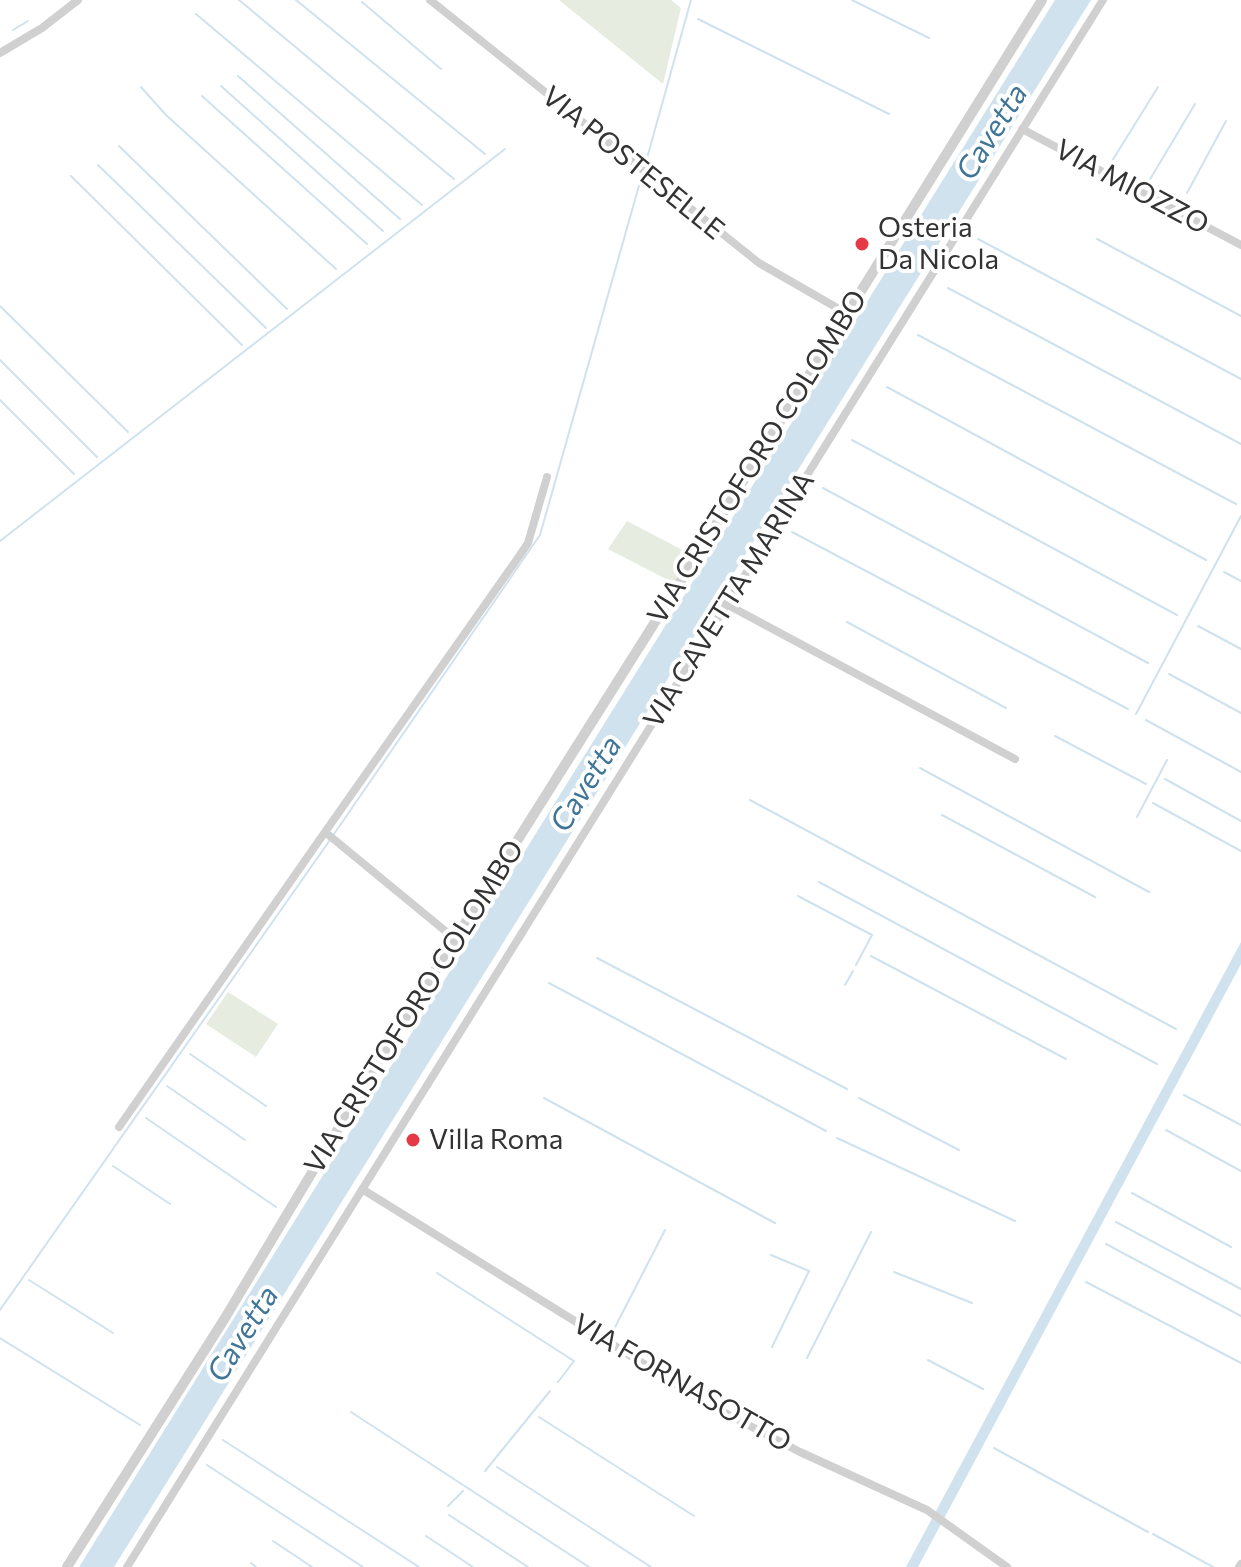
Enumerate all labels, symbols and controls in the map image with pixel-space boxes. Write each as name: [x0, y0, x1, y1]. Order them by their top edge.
water label: Cavetta: [948, 77, 1036, 187]
street label: VIA POSTESELLE: [535, 79, 731, 247]
street label: VIA MIOZZO: [1050, 133, 1214, 241]
place label: Osteria Da Nicola: [878, 211, 999, 277]
marker: Osteria Da Nicola: [853, 235, 871, 253]
street label: VIA CRISTOFORO COLOMBO: [640, 284, 874, 630]
street label: VIA CAVETTA MARINA: [637, 466, 821, 734]
water label: Cavetta: [542, 729, 630, 839]
street label: VIA CRISTOFORO COLOMBO: [297, 834, 531, 1180]
place label: Villa Roma: [429, 1123, 563, 1157]
marker: Villa Roma: [404, 1131, 422, 1149]
water label: Cavetta: [199, 1279, 287, 1389]
street label: VIA FORNASOTTO: [567, 1307, 797, 1459]

